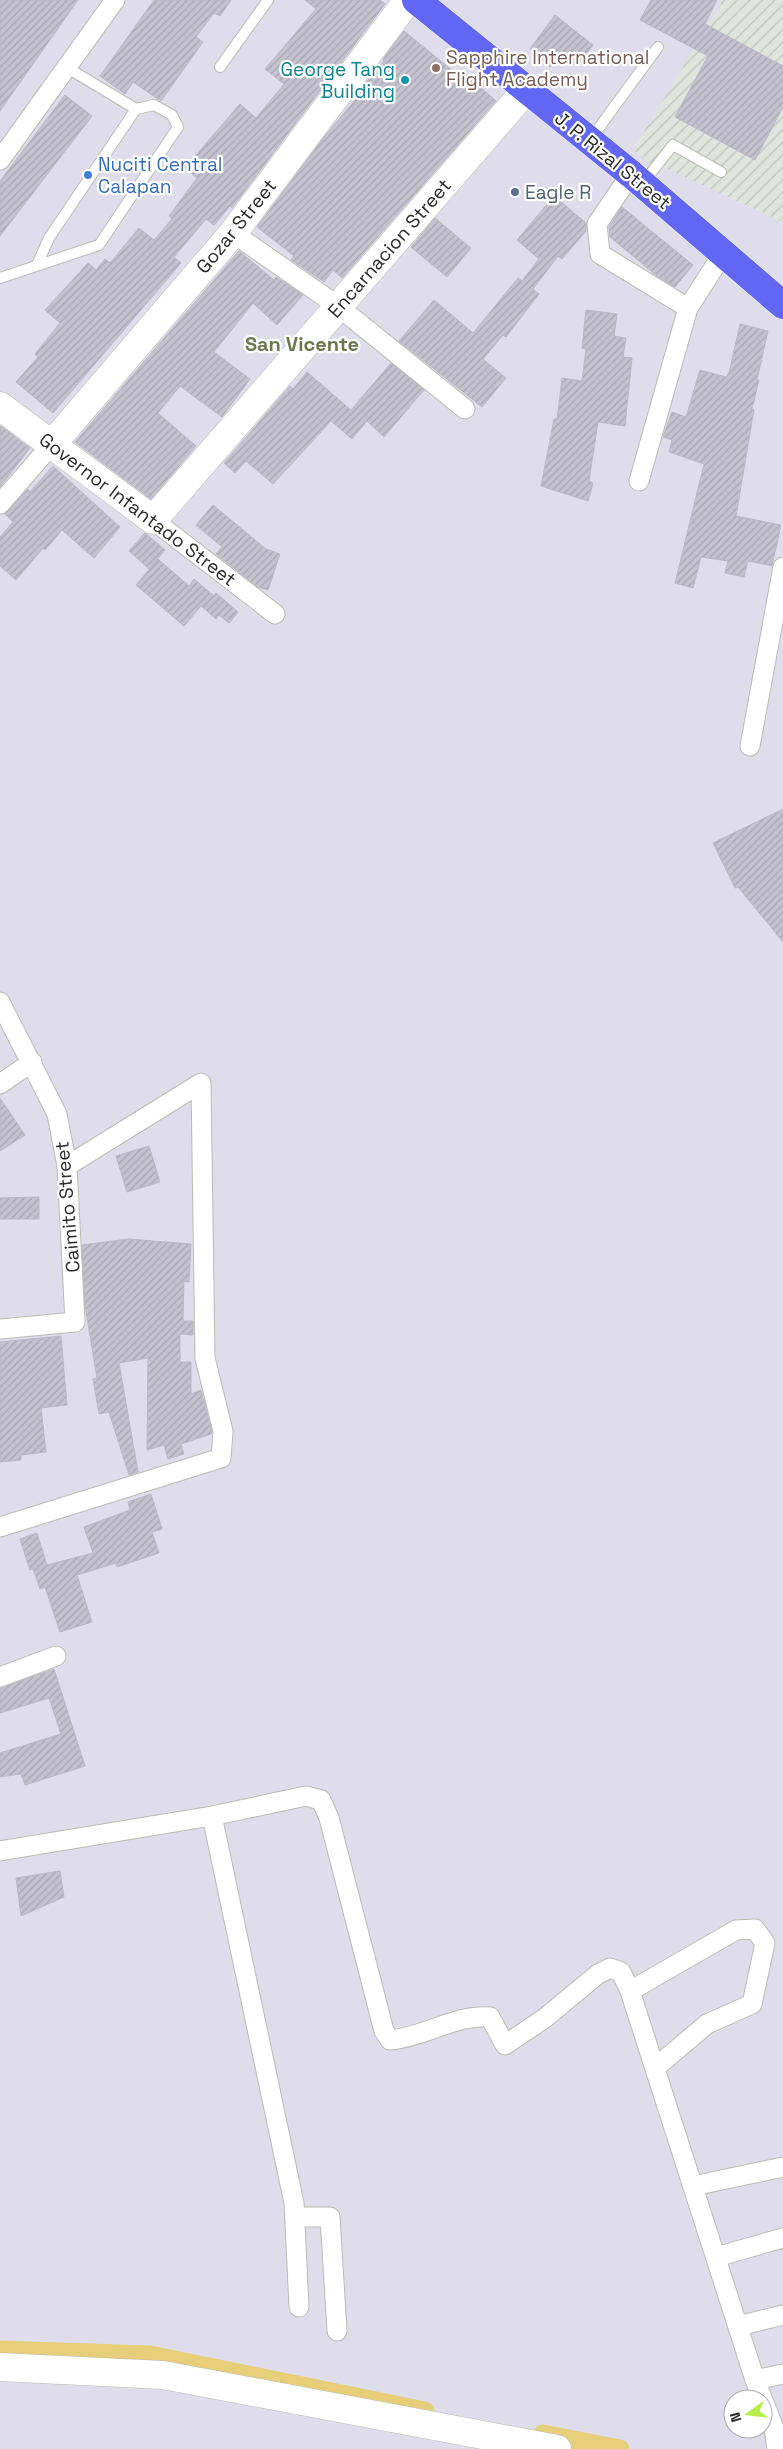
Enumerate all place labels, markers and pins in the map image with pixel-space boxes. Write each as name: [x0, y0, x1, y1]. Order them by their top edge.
place label: Sapphire International Flight Academy: [446, 45, 649, 92]
place label: George Tang Building: [281, 57, 395, 104]
marker: Sapphire International Flight Academy: [430, 62, 442, 74]
marker: George Tang Building: [399, 74, 411, 86]
place label: Nuciti Central Calapan: [98, 152, 223, 199]
marker: Nuciti Central Calapan: [82, 169, 94, 181]
place label: Eagle R: [525, 180, 591, 205]
marker: Eagle R: [509, 186, 521, 198]

